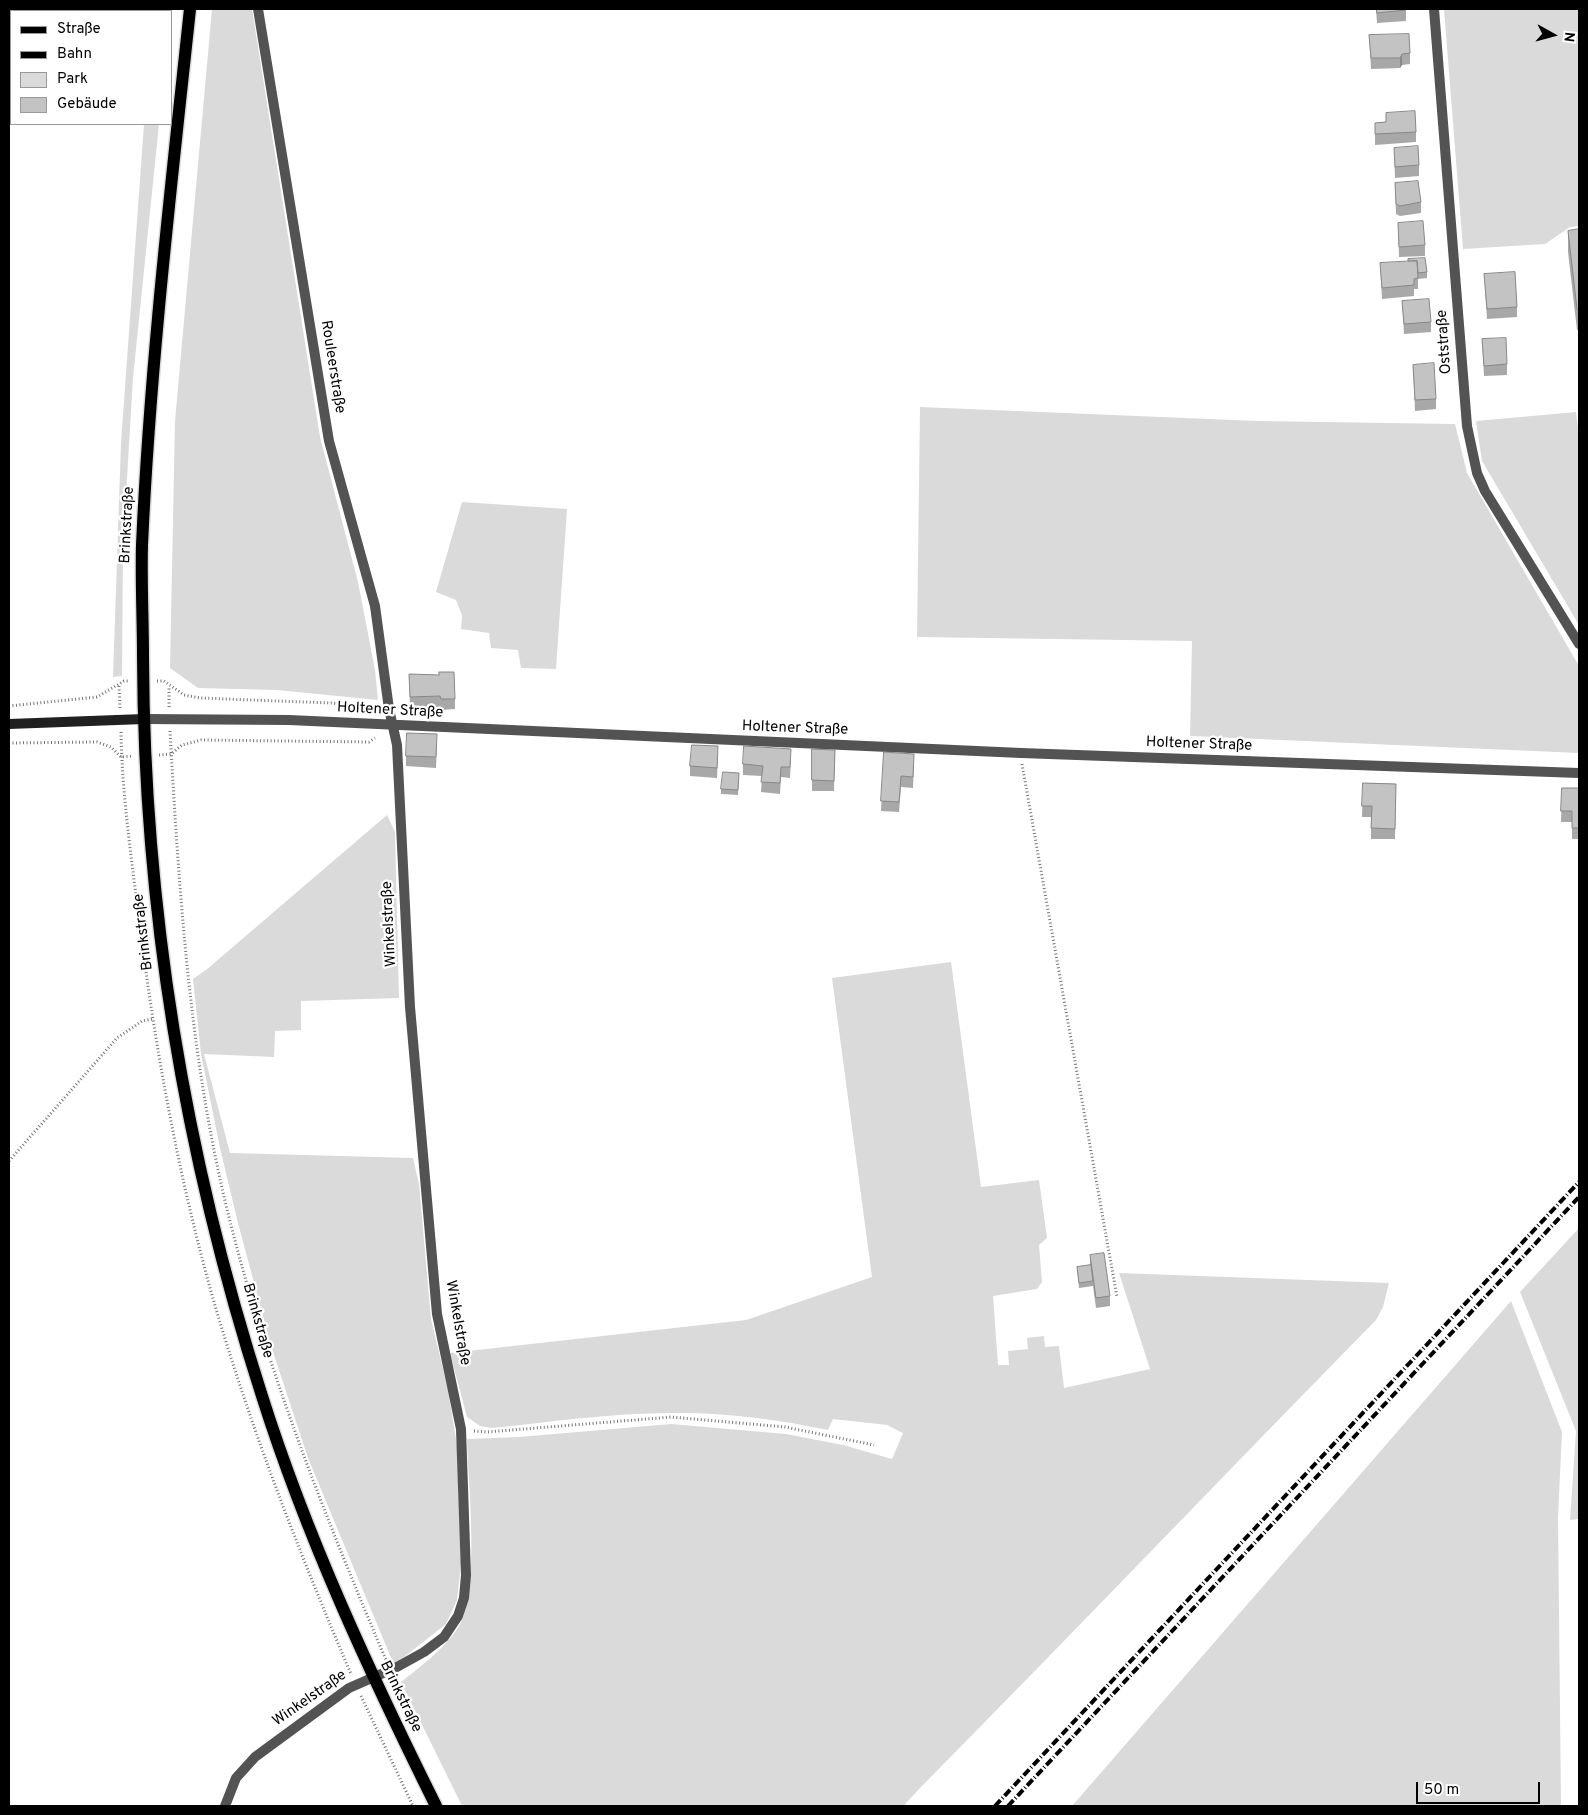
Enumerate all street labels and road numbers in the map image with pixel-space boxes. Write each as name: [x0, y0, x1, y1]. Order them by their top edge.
street label: Oststraße: [1434, 309, 1456, 375]
street label: Rouleerstraße: [316, 319, 348, 415]
street label: Brinkstraße: [117, 486, 139, 564]
street label: Holtener Straße: [336, 699, 444, 723]
street label: Holtener Straße: [741, 718, 849, 740]
street label: Holtener Straße: [1145, 734, 1253, 756]
street label: Winkelstraße: [379, 881, 401, 967]
street label: Brinkstraße: [130, 893, 158, 971]
street label: Winkelstraße: [441, 1279, 473, 1367]
street label: Brinkstraße: [238, 1281, 276, 1361]
street label: Brinkstraße: [375, 1658, 425, 1736]
street label: Winkelstraße: [270, 1667, 350, 1731]

